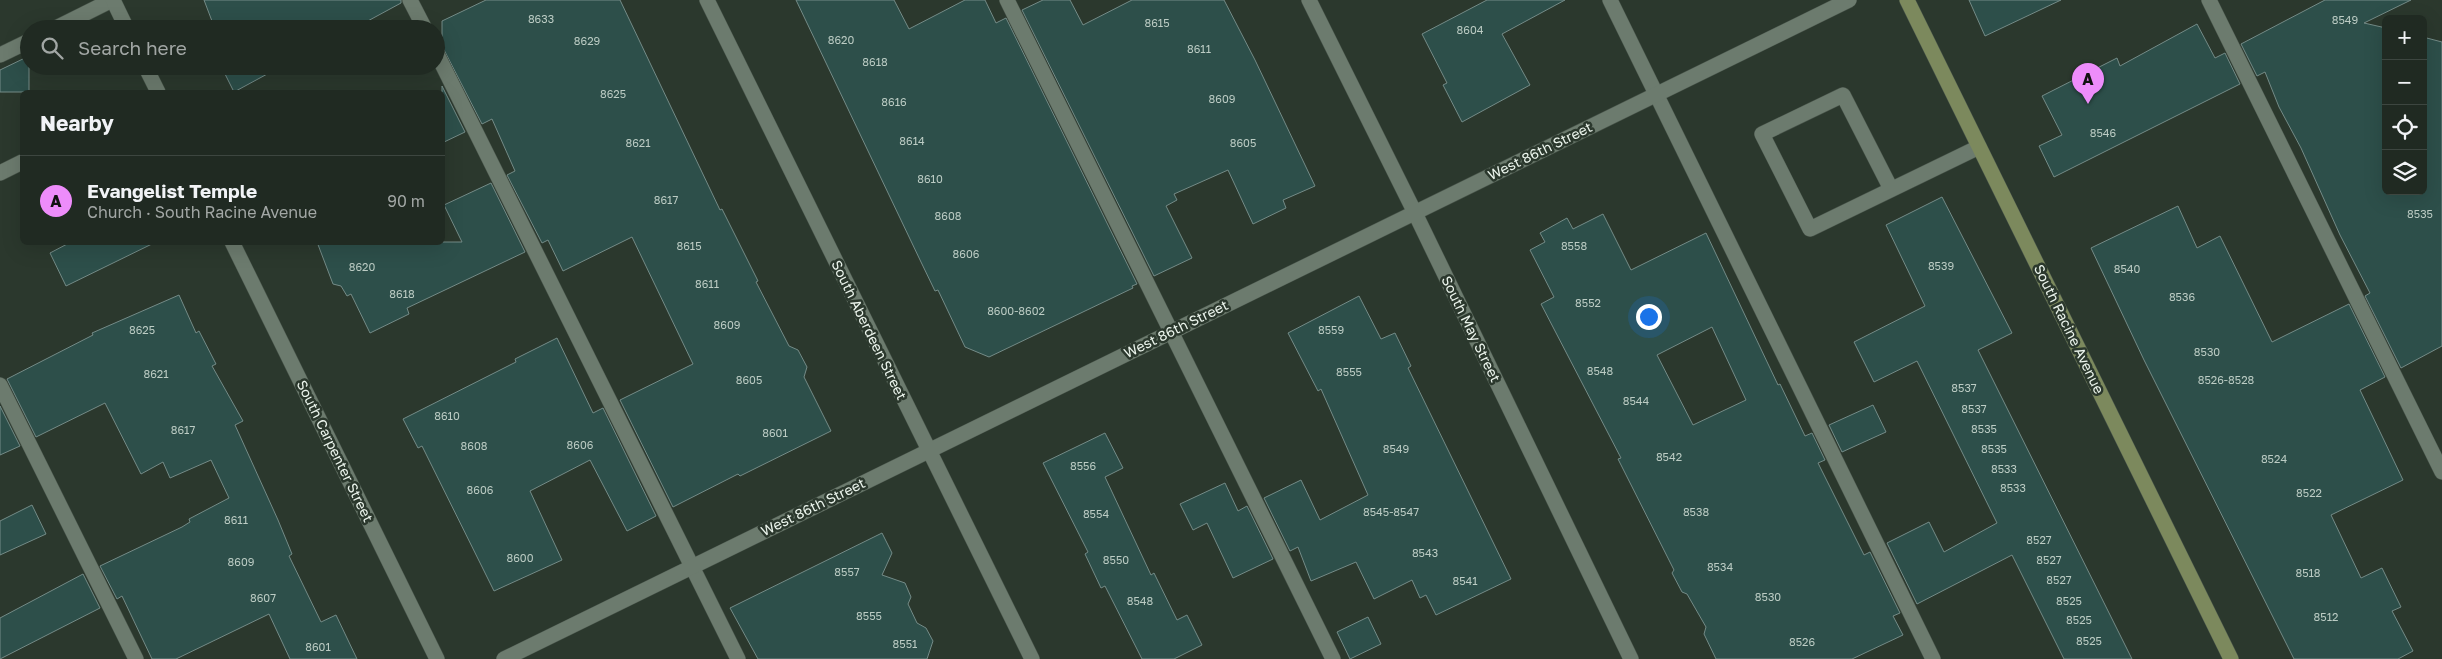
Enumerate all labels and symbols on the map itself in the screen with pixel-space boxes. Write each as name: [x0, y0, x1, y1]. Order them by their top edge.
house number: 8633: [528, 12, 554, 25]
house number: 8549: [2332, 13, 2358, 26]
house number: 8615: [1144, 16, 1170, 29]
house number: 8604: [1457, 23, 1484, 36]
house number: 8620: [828, 33, 854, 46]
house number: 8629: [574, 34, 600, 47]
house number: 8611: [1187, 42, 1211, 55]
house number: 8618: [862, 55, 888, 68]
pin: A: [2072, 63, 2104, 104]
house number: 8625: [600, 87, 626, 100]
house number: 8609: [1209, 92, 1235, 105]
house number: 8616: [881, 95, 907, 108]
street label: West 86th Street: [1485, 118, 1595, 183]
house number: 8546: [2090, 126, 2117, 139]
house number: 8614: [899, 134, 925, 147]
house number: 8621: [625, 136, 651, 149]
house number: 8605: [1230, 136, 1256, 149]
house number: 8610: [917, 172, 943, 185]
house number: 8617: [654, 193, 678, 206]
house number: 8535: [2407, 207, 2433, 220]
house number: 8608: [935, 209, 962, 222]
house number: 8615: [676, 239, 702, 252]
house number: 8558: [1561, 239, 1587, 252]
house number: 8606: [953, 247, 980, 260]
street label: South Aberdeen Street: [828, 257, 911, 402]
house number: 8539: [1928, 259, 1954, 272]
house number: 8620: [349, 260, 375, 273]
street label: South Racine Avenue: [2031, 261, 2108, 396]
house number: 8540: [2114, 262, 2140, 275]
street label: South May Street: [1438, 273, 1505, 385]
house number: 8611: [695, 277, 719, 290]
house number: 8618: [389, 287, 415, 300]
house number: 8536: [2169, 290, 2195, 303]
street label: West 86th Street: [1121, 296, 1231, 361]
house number: 8552: [1575, 296, 1601, 309]
house number: 8600-8602: [987, 304, 1045, 317]
your location: [1636, 304, 1662, 330]
house number: 8609: [714, 318, 740, 331]
house number: 8625: [129, 323, 155, 336]
house number: 8559: [1318, 323, 1344, 336]
house number: 8530: [2194, 345, 2220, 358]
house number: 8548: [1587, 364, 1614, 377]
house number: 8555: [1336, 365, 1362, 378]
house number: 8621: [143, 367, 169, 380]
house number: 8605: [736, 373, 762, 386]
house number: 8526-8528: [2198, 373, 2255, 386]
street label: South Carpenter Street: [294, 377, 377, 525]
house number: 8537: [1951, 381, 1977, 394]
house number: 8544: [1623, 394, 1650, 407]
house number: 8537: [1961, 402, 1987, 415]
house number: 8610: [434, 409, 460, 422]
house number: 8535: [1971, 422, 1997, 435]
house number: 8617: [171, 423, 195, 436]
house number: 8601: [762, 426, 788, 439]
house number: 8606: [567, 438, 594, 451]
house number: 8608: [461, 439, 488, 452]
house number: 8549: [1383, 442, 1409, 455]
house number: 8535: [1981, 442, 2007, 455]
house number: 8542: [1656, 450, 1682, 463]
house number: 8524: [2261, 452, 2287, 465]
house number: 8556: [1070, 459, 1096, 472]
house number: 8533: [1991, 462, 2017, 475]
street label: West 86th Street: [758, 474, 868, 539]
house number: 8533: [2000, 481, 2026, 494]
house number: 8606: [467, 483, 494, 496]
house number: 8522: [2296, 486, 2322, 499]
house number: 8545-8547: [1363, 505, 1419, 518]
house number: 8538: [1683, 505, 1709, 518]
house number: 8554: [1083, 507, 1109, 520]
house number: 8611: [224, 513, 248, 526]
house number: 8527: [2026, 533, 2052, 546]
house number: 8543: [1412, 546, 1438, 559]
house number: 8600: [506, 551, 534, 564]
house number: 8550: [1103, 553, 1129, 566]
house number: 8527: [2036, 553, 2062, 566]
house number: 8609: [228, 555, 254, 568]
house number: 8534: [1707, 560, 1733, 573]
house number: 8557: [834, 565, 860, 578]
house number: 8518: [2295, 566, 2321, 579]
house number: 8527: [2046, 573, 2072, 586]
house number: 8541: [1452, 574, 1478, 587]
house number: 8530: [1755, 590, 1781, 603]
house number: 8607: [250, 591, 276, 604]
house number: 8548: [1127, 594, 1154, 607]
house number: 8525: [2056, 594, 2082, 607]
house number: 8555: [856, 609, 882, 622]
house number: 8512: [2314, 610, 2338, 623]
house number: 8525: [2066, 613, 2092, 626]
house number: 8525: [2076, 634, 2102, 647]
house number: 8526: [1789, 635, 1815, 648]
house number: 8551: [893, 637, 917, 650]
house number: 8601: [305, 640, 331, 653]

